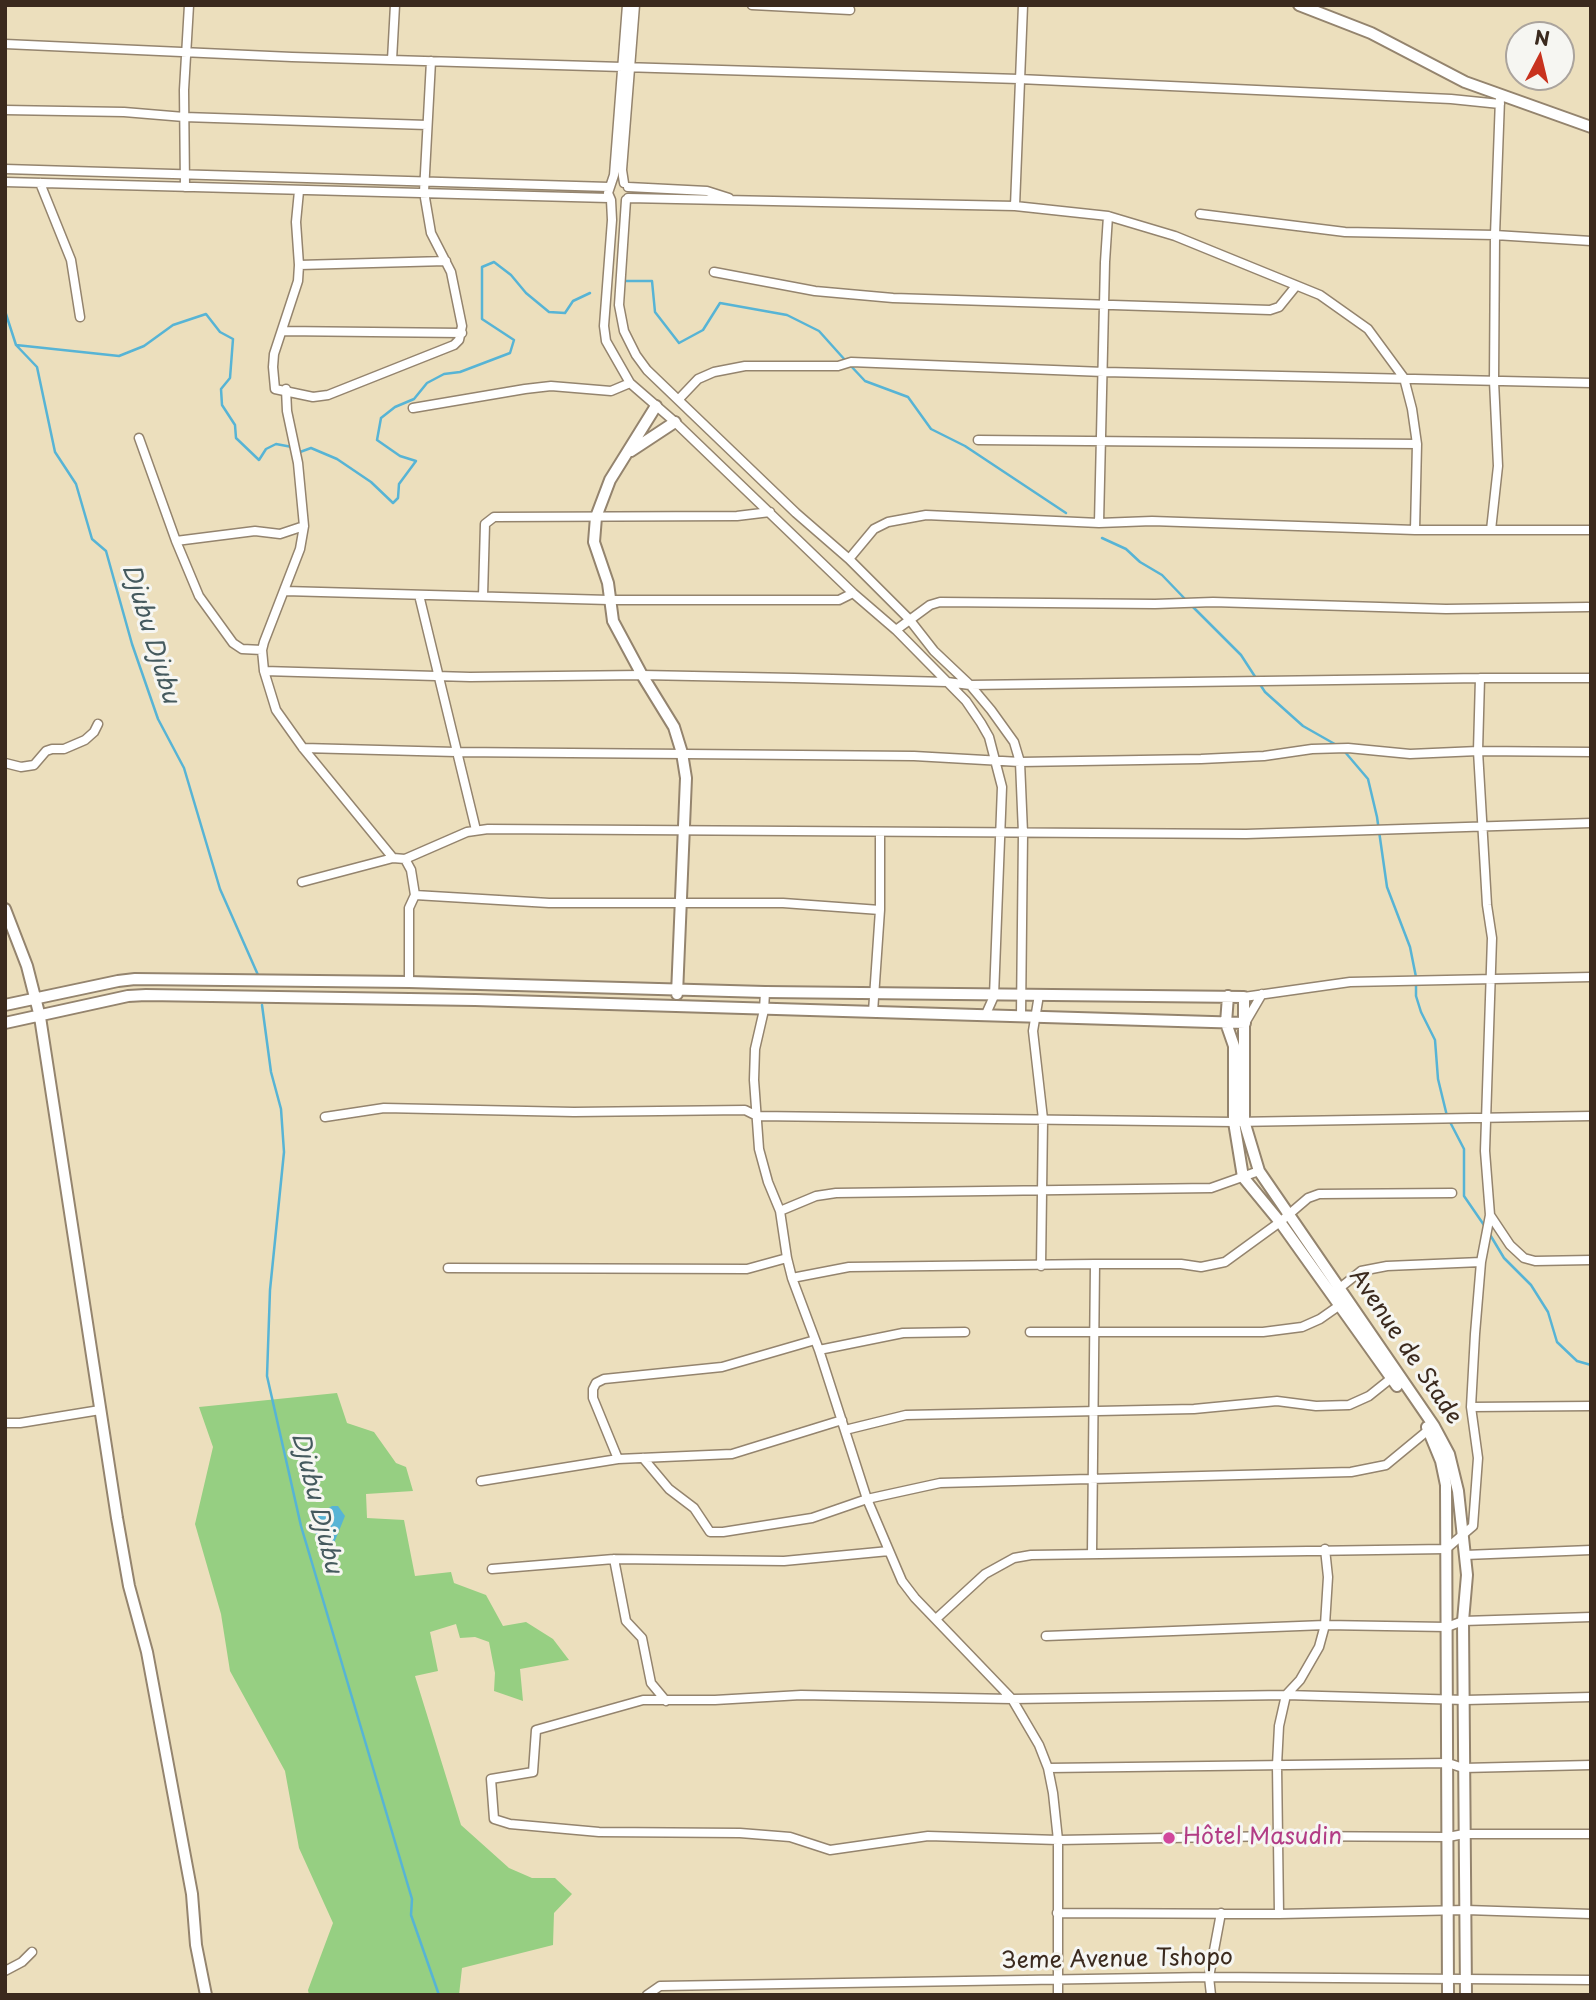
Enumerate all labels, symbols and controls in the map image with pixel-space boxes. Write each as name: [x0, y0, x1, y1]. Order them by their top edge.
north arrow: [1505, 21, 1575, 91]
text: N: [1533, 22, 1551, 52]
water label: Djubu Djubu: [115, 561, 185, 707]
street label: Avenue de Stade: [1343, 1264, 1467, 1430]
water label: Djubu Djubu: [285, 1430, 347, 1576]
place label: Hôtel Masudin: [1183, 1824, 1342, 1852]
marker: Hôtel Masudin: [1161, 1830, 1177, 1846]
street label: 3eme Avenue Tshopo: [1001, 1944, 1233, 1976]

